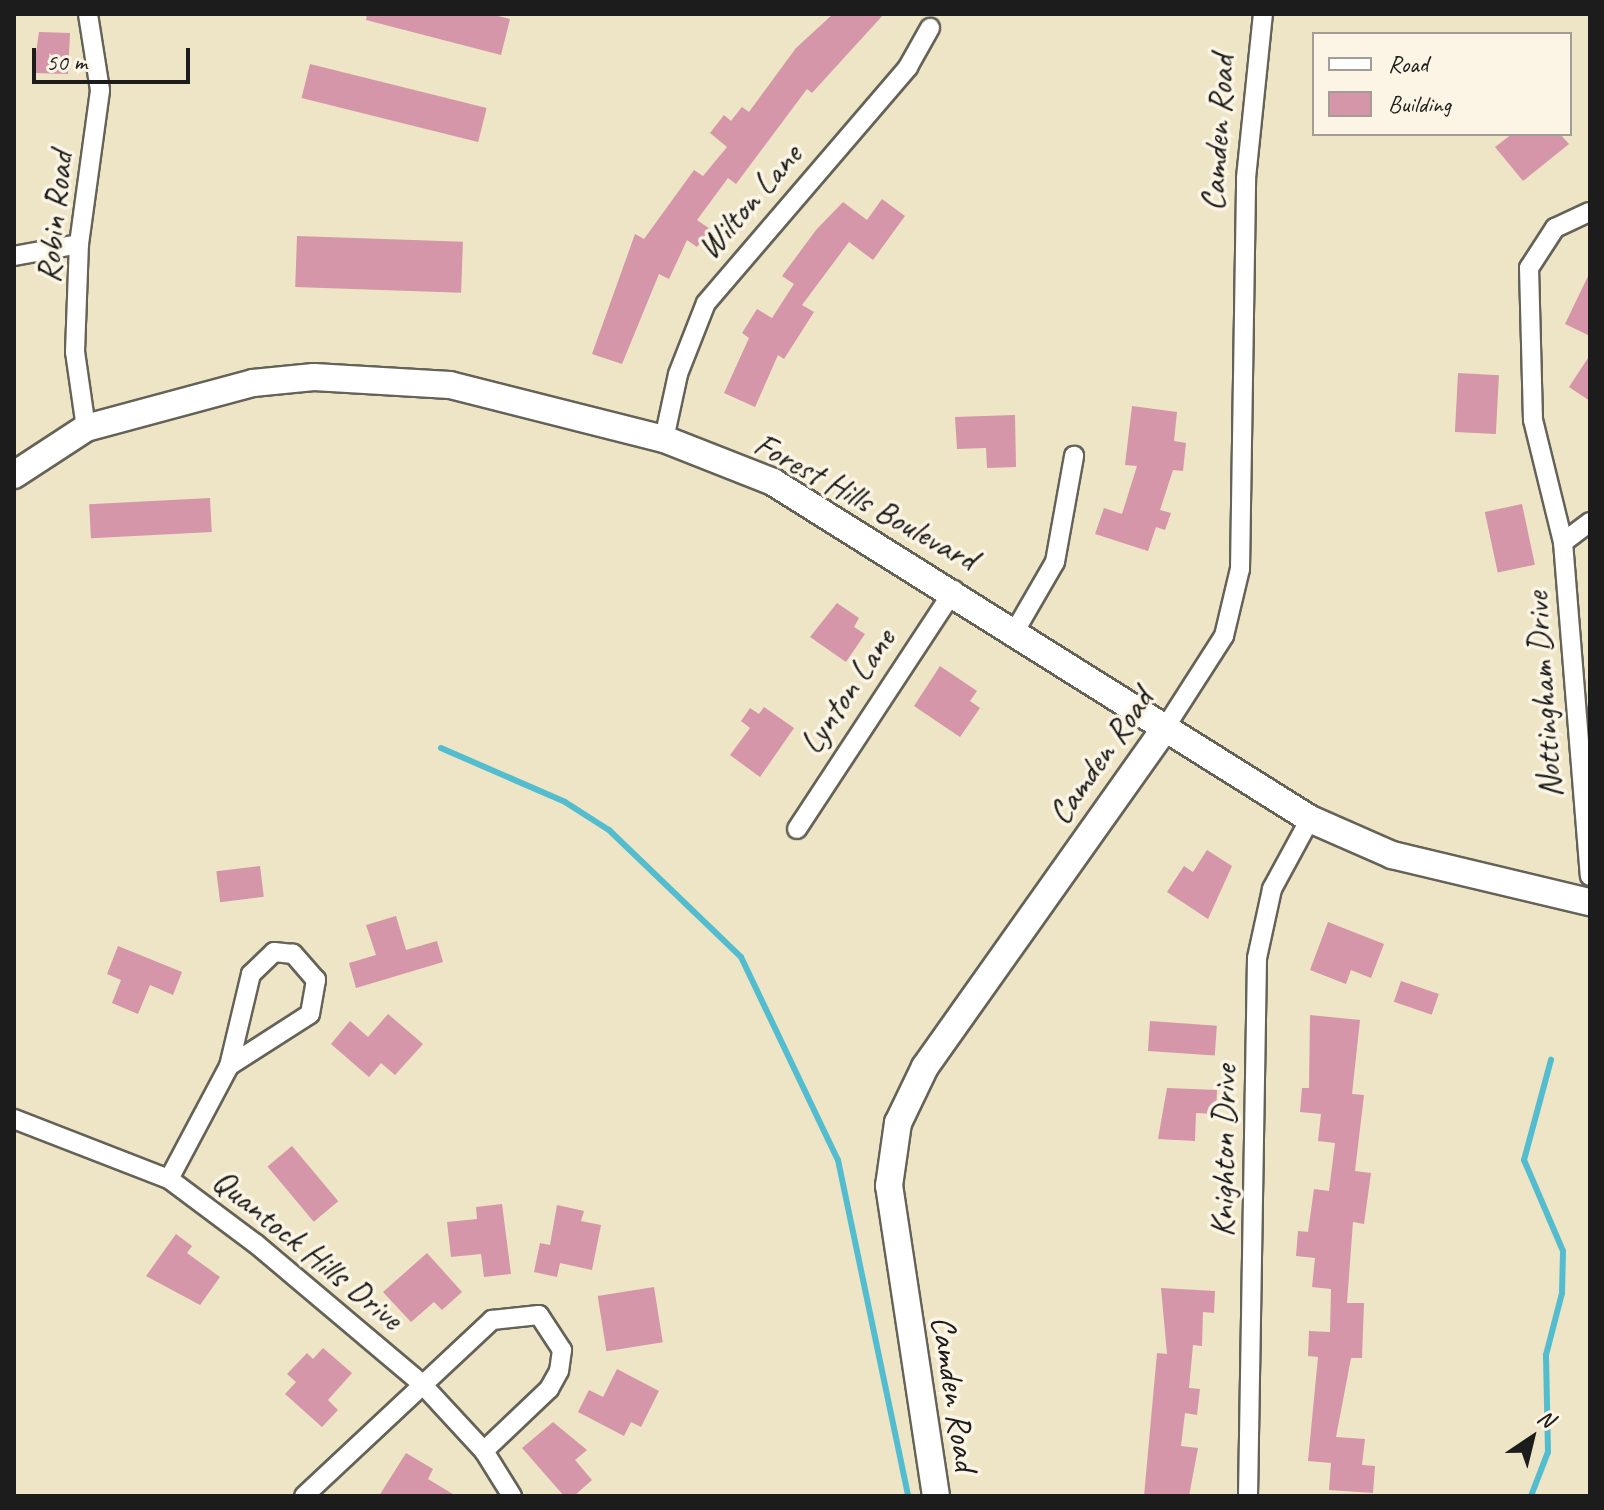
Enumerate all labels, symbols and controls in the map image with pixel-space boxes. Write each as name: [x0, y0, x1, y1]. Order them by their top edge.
scale bar: [36, 32, 194, 82]
legend: [1312, 32, 1572, 136]
text: 50 m: [46, 47, 87, 77]
text: Road: [1388, 49, 1428, 79]
street label: Camden Road: [1191, 54, 1243, 212]
text: Building: [1388, 89, 1451, 119]
street label: Wilton Lane: [688, 135, 810, 267]
street label: Robin Road: [27, 149, 81, 285]
street label: Forest Hills Boulevard: [747, 423, 985, 579]
street label: Nottingham Drive: [1515, 591, 1571, 799]
street label: Lynton Lane: [790, 620, 904, 762]
street label: Camden Road: [1039, 681, 1161, 831]
street label: Knighton Drive: [1201, 1064, 1245, 1238]
street label: Quantock Hills Drive: [204, 1160, 412, 1338]
street label: Camden Road: [923, 1313, 987, 1473]
north arrow: [1492, 1398, 1572, 1478]
text: N: [1532, 1403, 1559, 1434]

